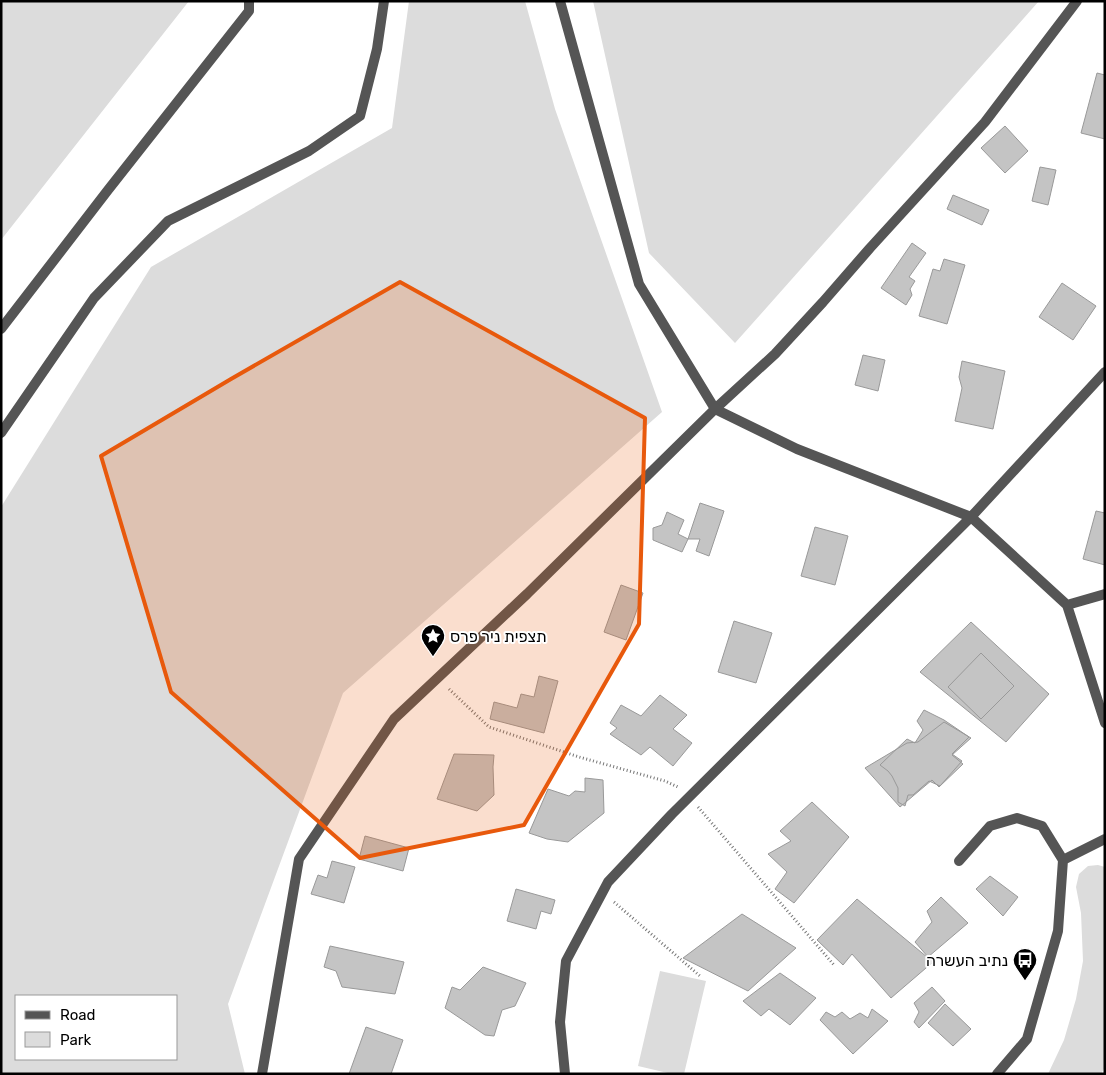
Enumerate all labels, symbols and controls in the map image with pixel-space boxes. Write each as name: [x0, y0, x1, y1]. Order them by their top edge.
place icon: תצפית ניר פרס: [420, 623, 446, 657]
place label: תצפית ניר פרס: [450, 627, 547, 646]
bus stop icon: נתיב העשרה: [1012, 947, 1038, 981]
place label: נתיב העשרה: [926, 951, 1008, 970]
legend: [15, 995, 178, 1060]
text: Road: [60, 1006, 96, 1024]
text: Park: [60, 1031, 91, 1049]

